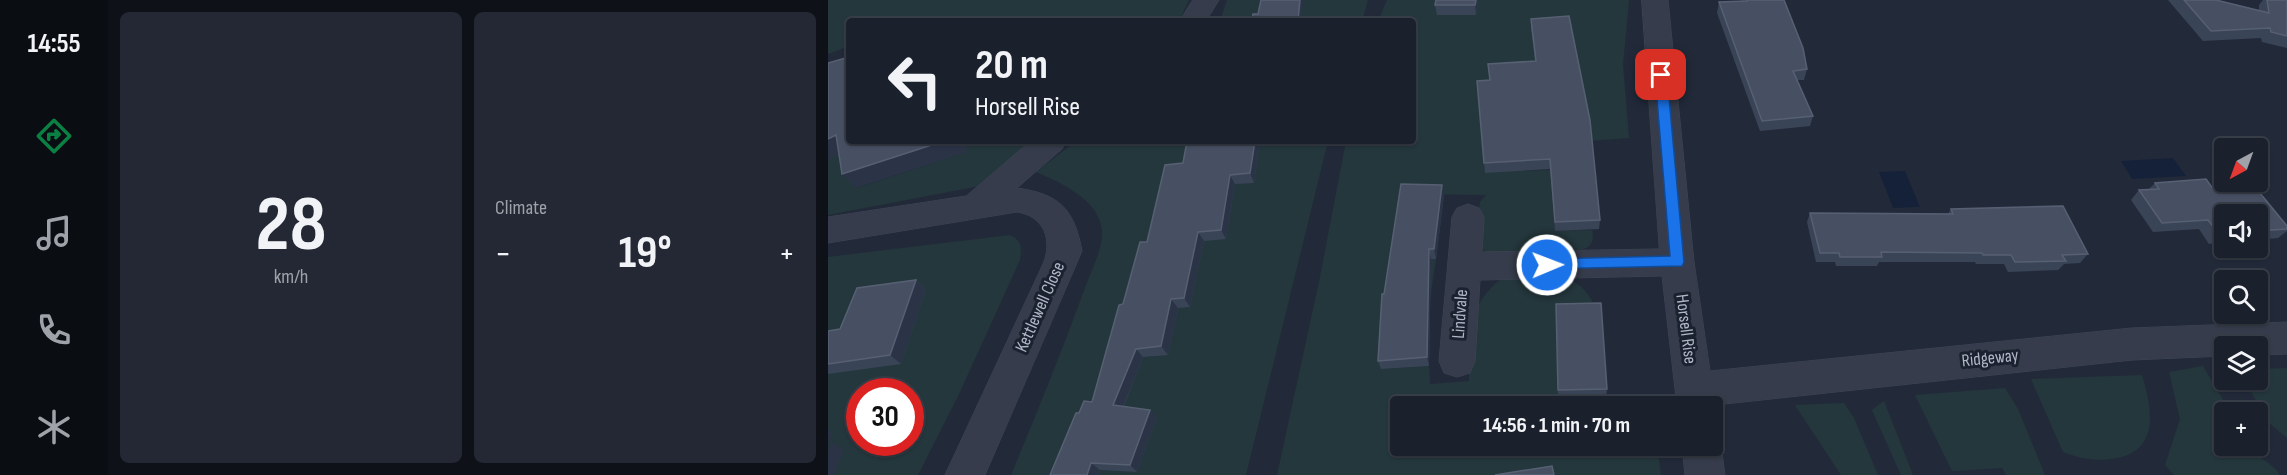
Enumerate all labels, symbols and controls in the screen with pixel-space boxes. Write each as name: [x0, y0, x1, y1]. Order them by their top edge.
text: 14:55: [27, 28, 81, 60]
text: 20 m: [975, 40, 1048, 91]
icon: left: [876, 42, 954, 120]
pin: [1635, 49, 1686, 100]
icon: arrive: [1644, 58, 1677, 91]
text: Horsell Rise: [975, 91, 1080, 123]
icon: directions: [33, 115, 75, 157]
north arrow: [2214, 138, 2268, 192]
map controls: [2214, 138, 2268, 456]
text: 28: [256, 179, 326, 272]
text: Climate: [495, 196, 547, 220]
button: sound: [2214, 204, 2268, 258]
icon: music: [33, 212, 75, 254]
text: 19°: [618, 226, 672, 281]
position arrow: [1515, 233, 1579, 297]
text: −: [495, 234, 511, 274]
text: +: [779, 234, 795, 274]
street label: Kettlewell Close: [1011, 259, 1069, 355]
text: km/h: [274, 265, 308, 289]
button: search: [2214, 270, 2268, 324]
street label: Lindvale: [1448, 289, 1472, 339]
street label: Horsell Rise: [1671, 293, 1701, 365]
icon: phone: [33, 309, 75, 351]
button: layers: [2214, 336, 2268, 390]
street label: Ridgeway: [1961, 345, 2020, 371]
speed limit sign: 30: [846, 378, 924, 456]
button: +: [2214, 402, 2268, 456]
icon: climate: [33, 406, 75, 448]
text: 14:56 · 1 min · 70 m: [1483, 412, 1630, 439]

